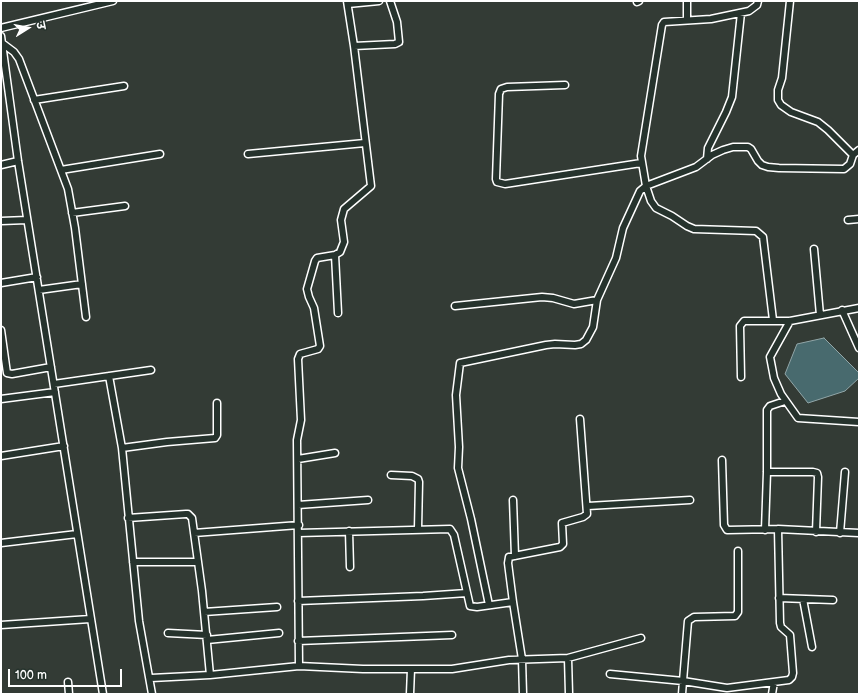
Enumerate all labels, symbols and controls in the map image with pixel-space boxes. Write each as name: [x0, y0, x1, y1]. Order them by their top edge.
north arrow: [8, 8, 48, 48]
text: उ: [33, 21, 47, 30]
scale bar: [10, 661, 124, 687]
text: 100 m: [15, 668, 47, 683]

